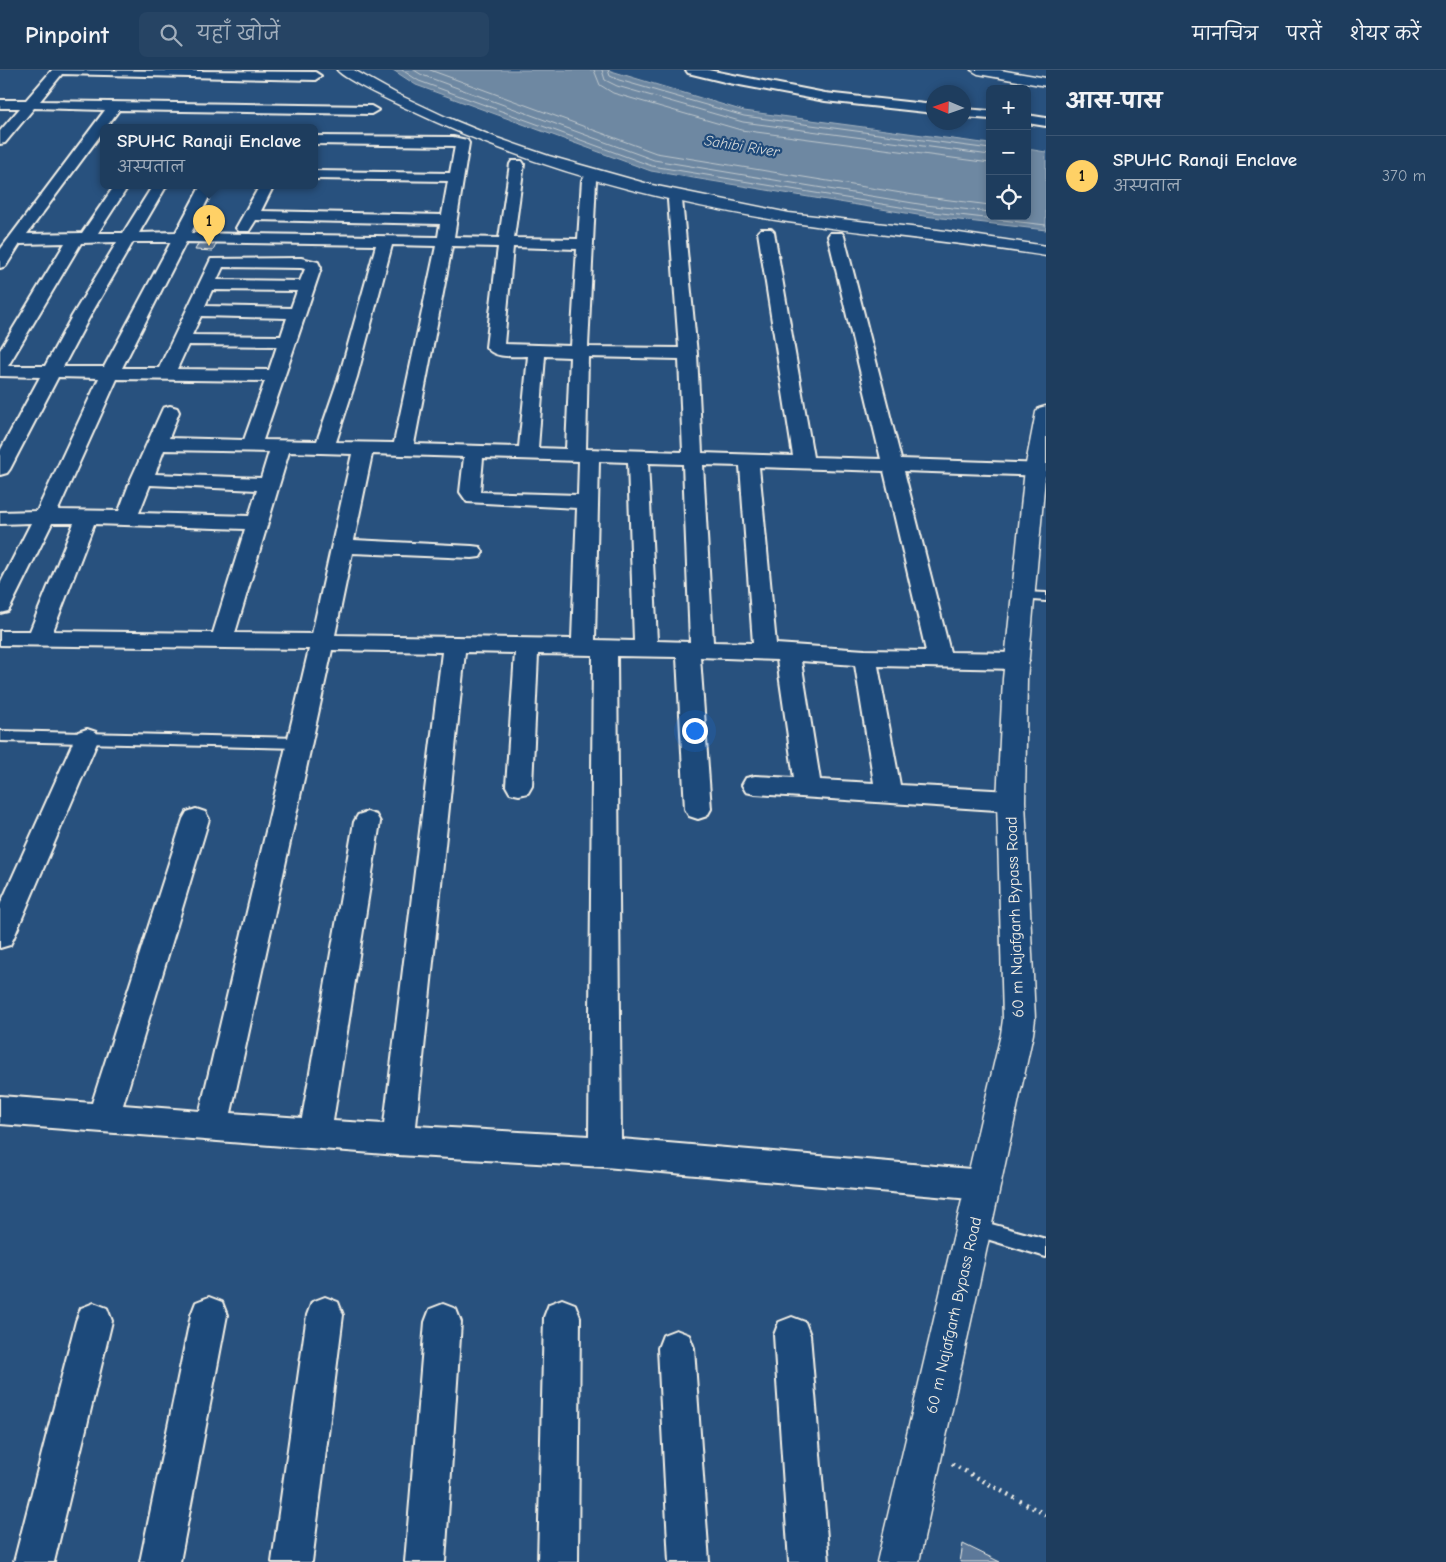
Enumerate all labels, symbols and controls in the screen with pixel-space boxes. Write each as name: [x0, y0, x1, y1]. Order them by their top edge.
search box: [139, 12, 489, 57]
text: Pinpoint: [25, 21, 109, 49]
icon: search: [157, 21, 185, 49]
text: यहाँ खोजें: [197, 23, 280, 45]
text: मानचित्र: [1192, 24, 1258, 45]
text: परतें: [1286, 24, 1322, 45]
text: शेयर करें: [1350, 24, 1421, 45]
north arrow: [926, 85, 971, 130]
map controls: [986, 85, 1031, 220]
button: +: [986, 85, 1031, 130]
text: आस-पास: [1066, 89, 1162, 113]
popup: [100, 124, 318, 189]
text: SPUHC Ranaji Enclave: [117, 130, 301, 152]
button: −: [986, 130, 1031, 175]
water label: Sahibi River: [703, 131, 782, 161]
text: SPUHC Ranaji Enclave: [1113, 149, 1297, 171]
text: अस्पताल: [117, 158, 185, 176]
text: 1: [1079, 167, 1085, 185]
text: 370 m: [1382, 167, 1426, 185]
button: locate: [986, 175, 1031, 220]
text: अस्पताल: [1113, 177, 1181, 195]
pin: 1: [193, 205, 225, 246]
your location: [682, 718, 708, 744]
street label: 60 m Najafgarh Bypass Road: [1002, 816, 1028, 1018]
street label: 60 m Najafgarh Bypass Road: [923, 1215, 985, 1415]

